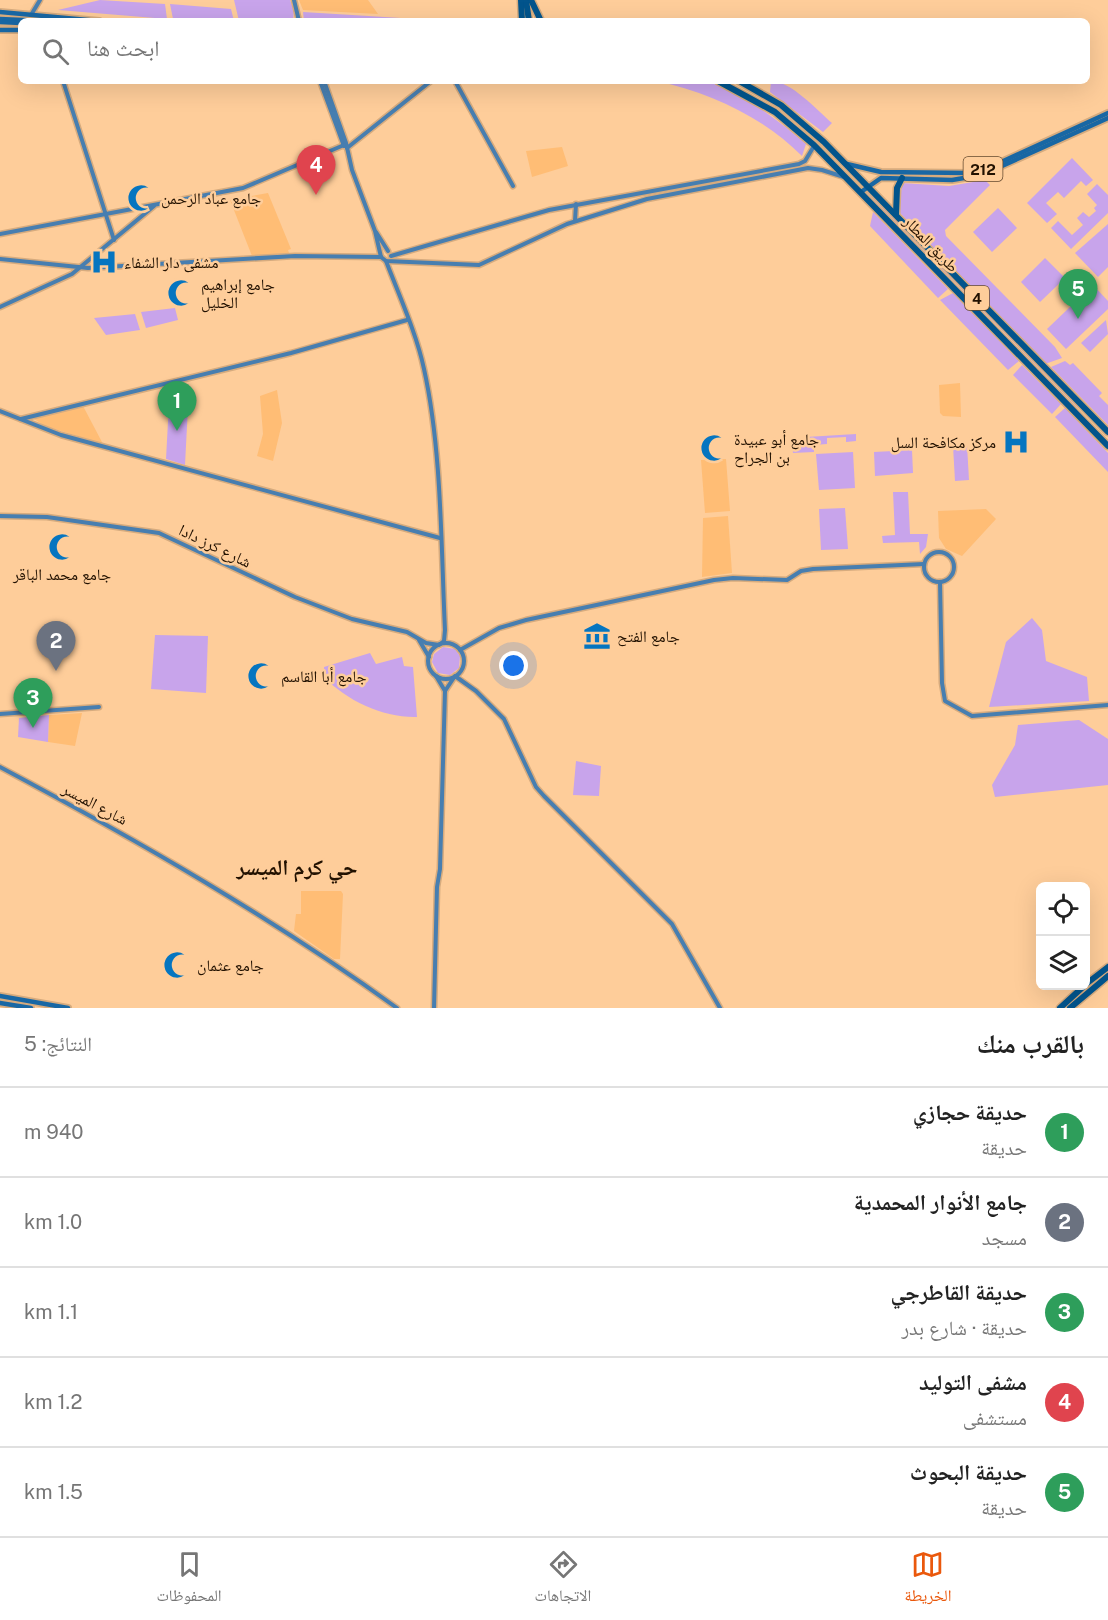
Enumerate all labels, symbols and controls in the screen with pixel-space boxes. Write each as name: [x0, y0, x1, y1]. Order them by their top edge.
search box: [18, 18, 1090, 84]
icon: search: [39, 35, 72, 68]
text: ابحث هنا: [87, 35, 159, 61]
pin: 4: [296, 146, 336, 195]
road number: 212: [964, 157, 1002, 181]
mosque icon: جامع عباد الرحمن: [126, 183, 156, 213]
place label: جامع عباد الرحمن: [161, 189, 261, 209]
street label: طريق المطار: [898, 211, 962, 277]
hospital icon: مشفى دار الشفاء: [89, 247, 119, 277]
place label: مشفى دار الشفاء: [124, 253, 219, 273]
pin: 5: [1058, 270, 1098, 319]
place label: جامع إبراهيم الخليل: [201, 275, 275, 313]
mosque icon: جامع إبراهيم الخليل: [166, 278, 196, 308]
road number: 4: [965, 286, 989, 310]
pin: 1: [158, 382, 196, 431]
hospital icon: مركز مكافحة السل: [1001, 427, 1031, 457]
place label: جامع أبو عبيدة بن الجراح: [734, 430, 819, 468]
mosque icon: جامع أبو عبيدة بن الجراح: [699, 433, 729, 463]
place label: مركز مكافحة السل: [891, 433, 996, 453]
street label: شارع كرز دادا: [175, 520, 254, 573]
mosque icon: جامع محمد الباقر: [47, 532, 77, 562]
place label: جامع محمد الباقر: [12, 565, 111, 585]
museum icon: جامع الفتح: [582, 621, 612, 651]
pin: 2: [36, 622, 76, 671]
place label: جامع الفتح: [617, 627, 680, 647]
your location: [499, 651, 528, 680]
mosque icon: جامع أبا القاسم: [246, 661, 276, 691]
place label: جامع أبا القاسم: [281, 667, 367, 687]
pin: 3: [14, 678, 52, 728]
street label: شارع الميسر: [58, 778, 131, 830]
district label: حي كرم الميسر: [236, 854, 357, 884]
map controls: [1036, 882, 1090, 990]
button: locate: [1036, 882, 1090, 936]
button: layers: [1036, 936, 1090, 990]
mosque icon: جامع عثمان: [162, 950, 192, 980]
place label: جامع عثمان: [197, 956, 264, 976]
text: بالقرب منك: [977, 1028, 1084, 1059]
text: النتائج: 5: [24, 1032, 92, 1056]
text: حديقة حجازي: [913, 1099, 1027, 1125]
text: 940 m: [24, 1120, 83, 1144]
text: 1: [1060, 1120, 1069, 1144]
text: حديقة: [981, 1136, 1027, 1160]
text: جامع الأنوار المحمدية: [854, 1189, 1027, 1215]
text: 1.0 km: [24, 1210, 82, 1234]
text: 2: [1058, 1210, 1071, 1234]
text: مسجد: [982, 1226, 1027, 1250]
text: حديقة القاطرجي: [890, 1279, 1027, 1305]
text: 1.1 km: [24, 1300, 78, 1324]
text: 3: [1058, 1300, 1071, 1324]
text: حديقة · شارع بدر: [901, 1316, 1027, 1340]
text: مشفى التوليد: [919, 1369, 1027, 1395]
text: 1.2 km: [24, 1390, 82, 1414]
text: 4: [1058, 1390, 1071, 1414]
text: مستشفى: [963, 1406, 1027, 1430]
text: حديقة البحوث: [910, 1459, 1027, 1485]
text: 1.5 km: [24, 1480, 83, 1504]
text: 5: [1058, 1480, 1071, 1504]
text: حديقة: [981, 1496, 1027, 1520]
tab: المحفوظات: [157, 1548, 222, 1611]
tab: الاتجاهات: [535, 1548, 591, 1611]
tab: الخريطة: [904, 1548, 952, 1611]

